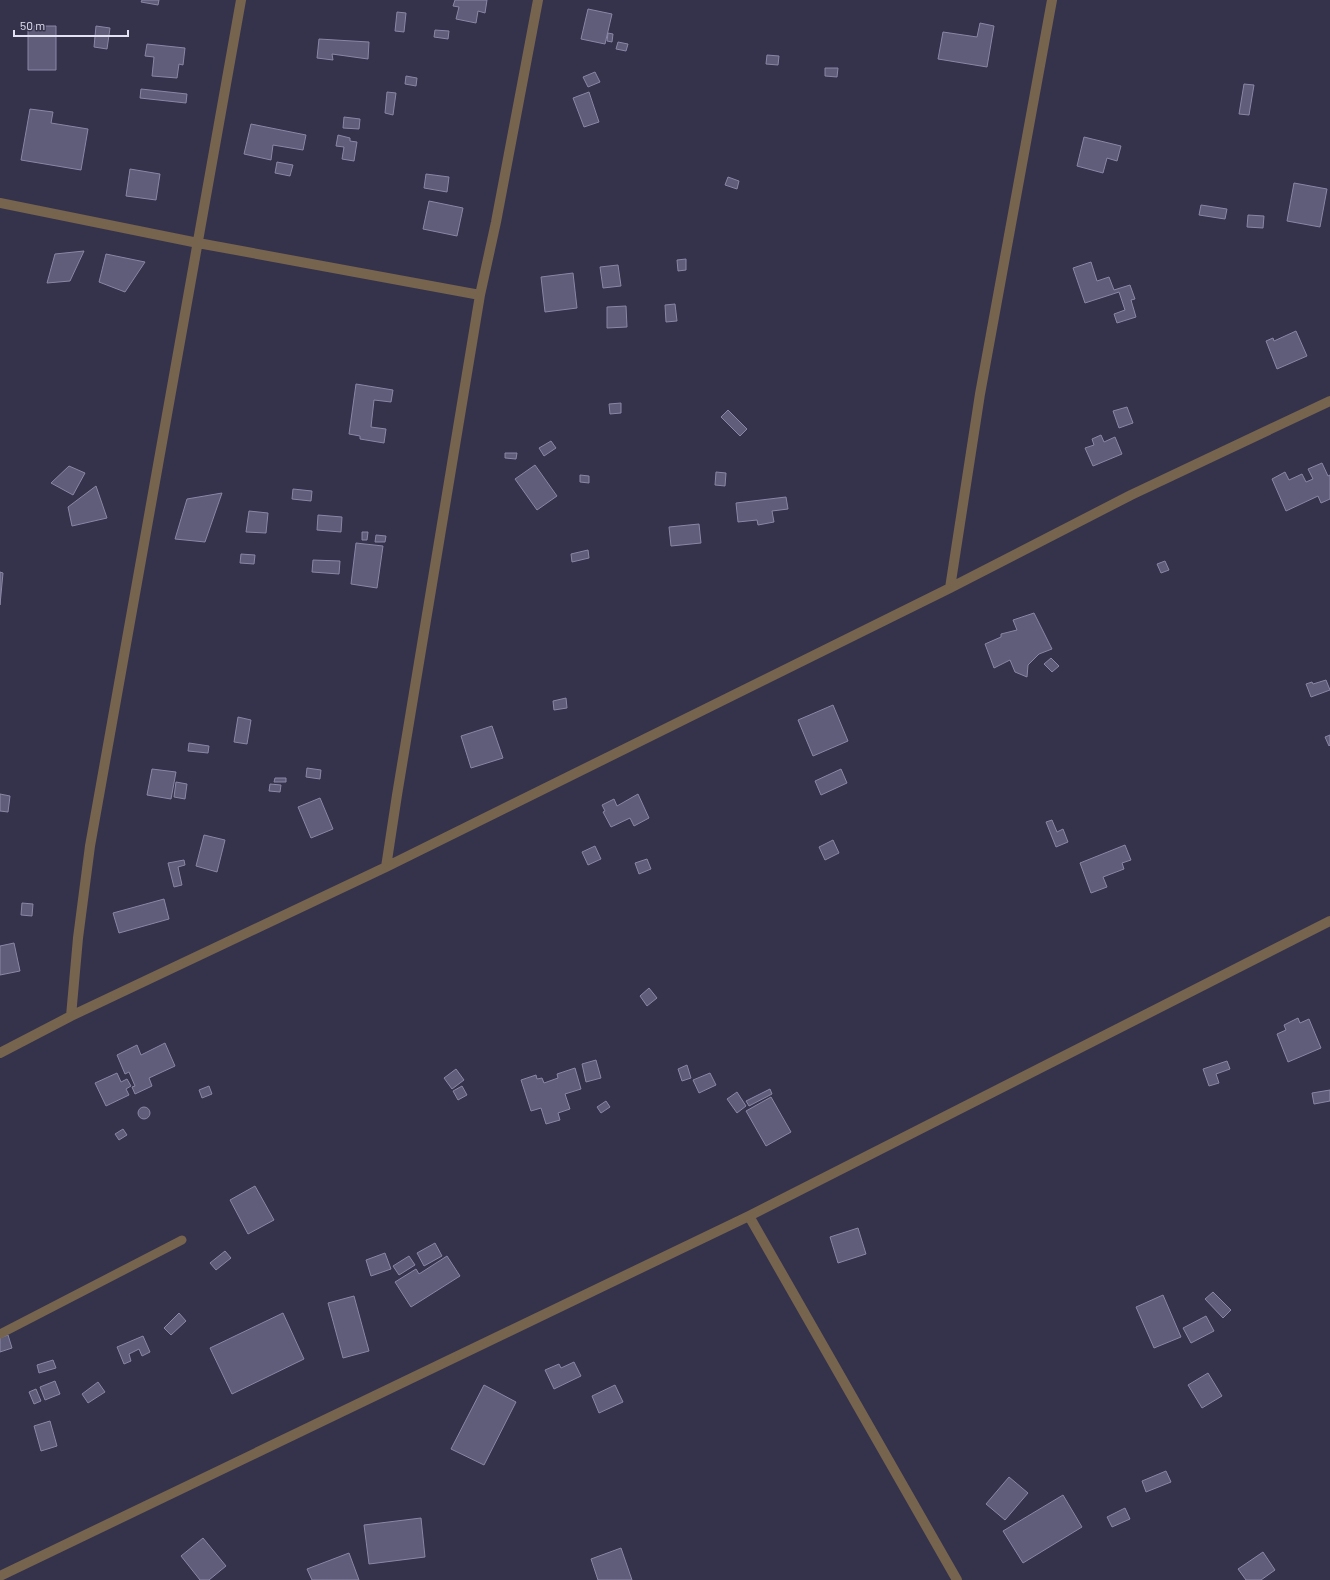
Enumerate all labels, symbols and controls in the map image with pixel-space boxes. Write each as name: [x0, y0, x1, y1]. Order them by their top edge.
scale bar: [14, 12, 128, 38]
text: 50 m: [20, 18, 45, 32]

